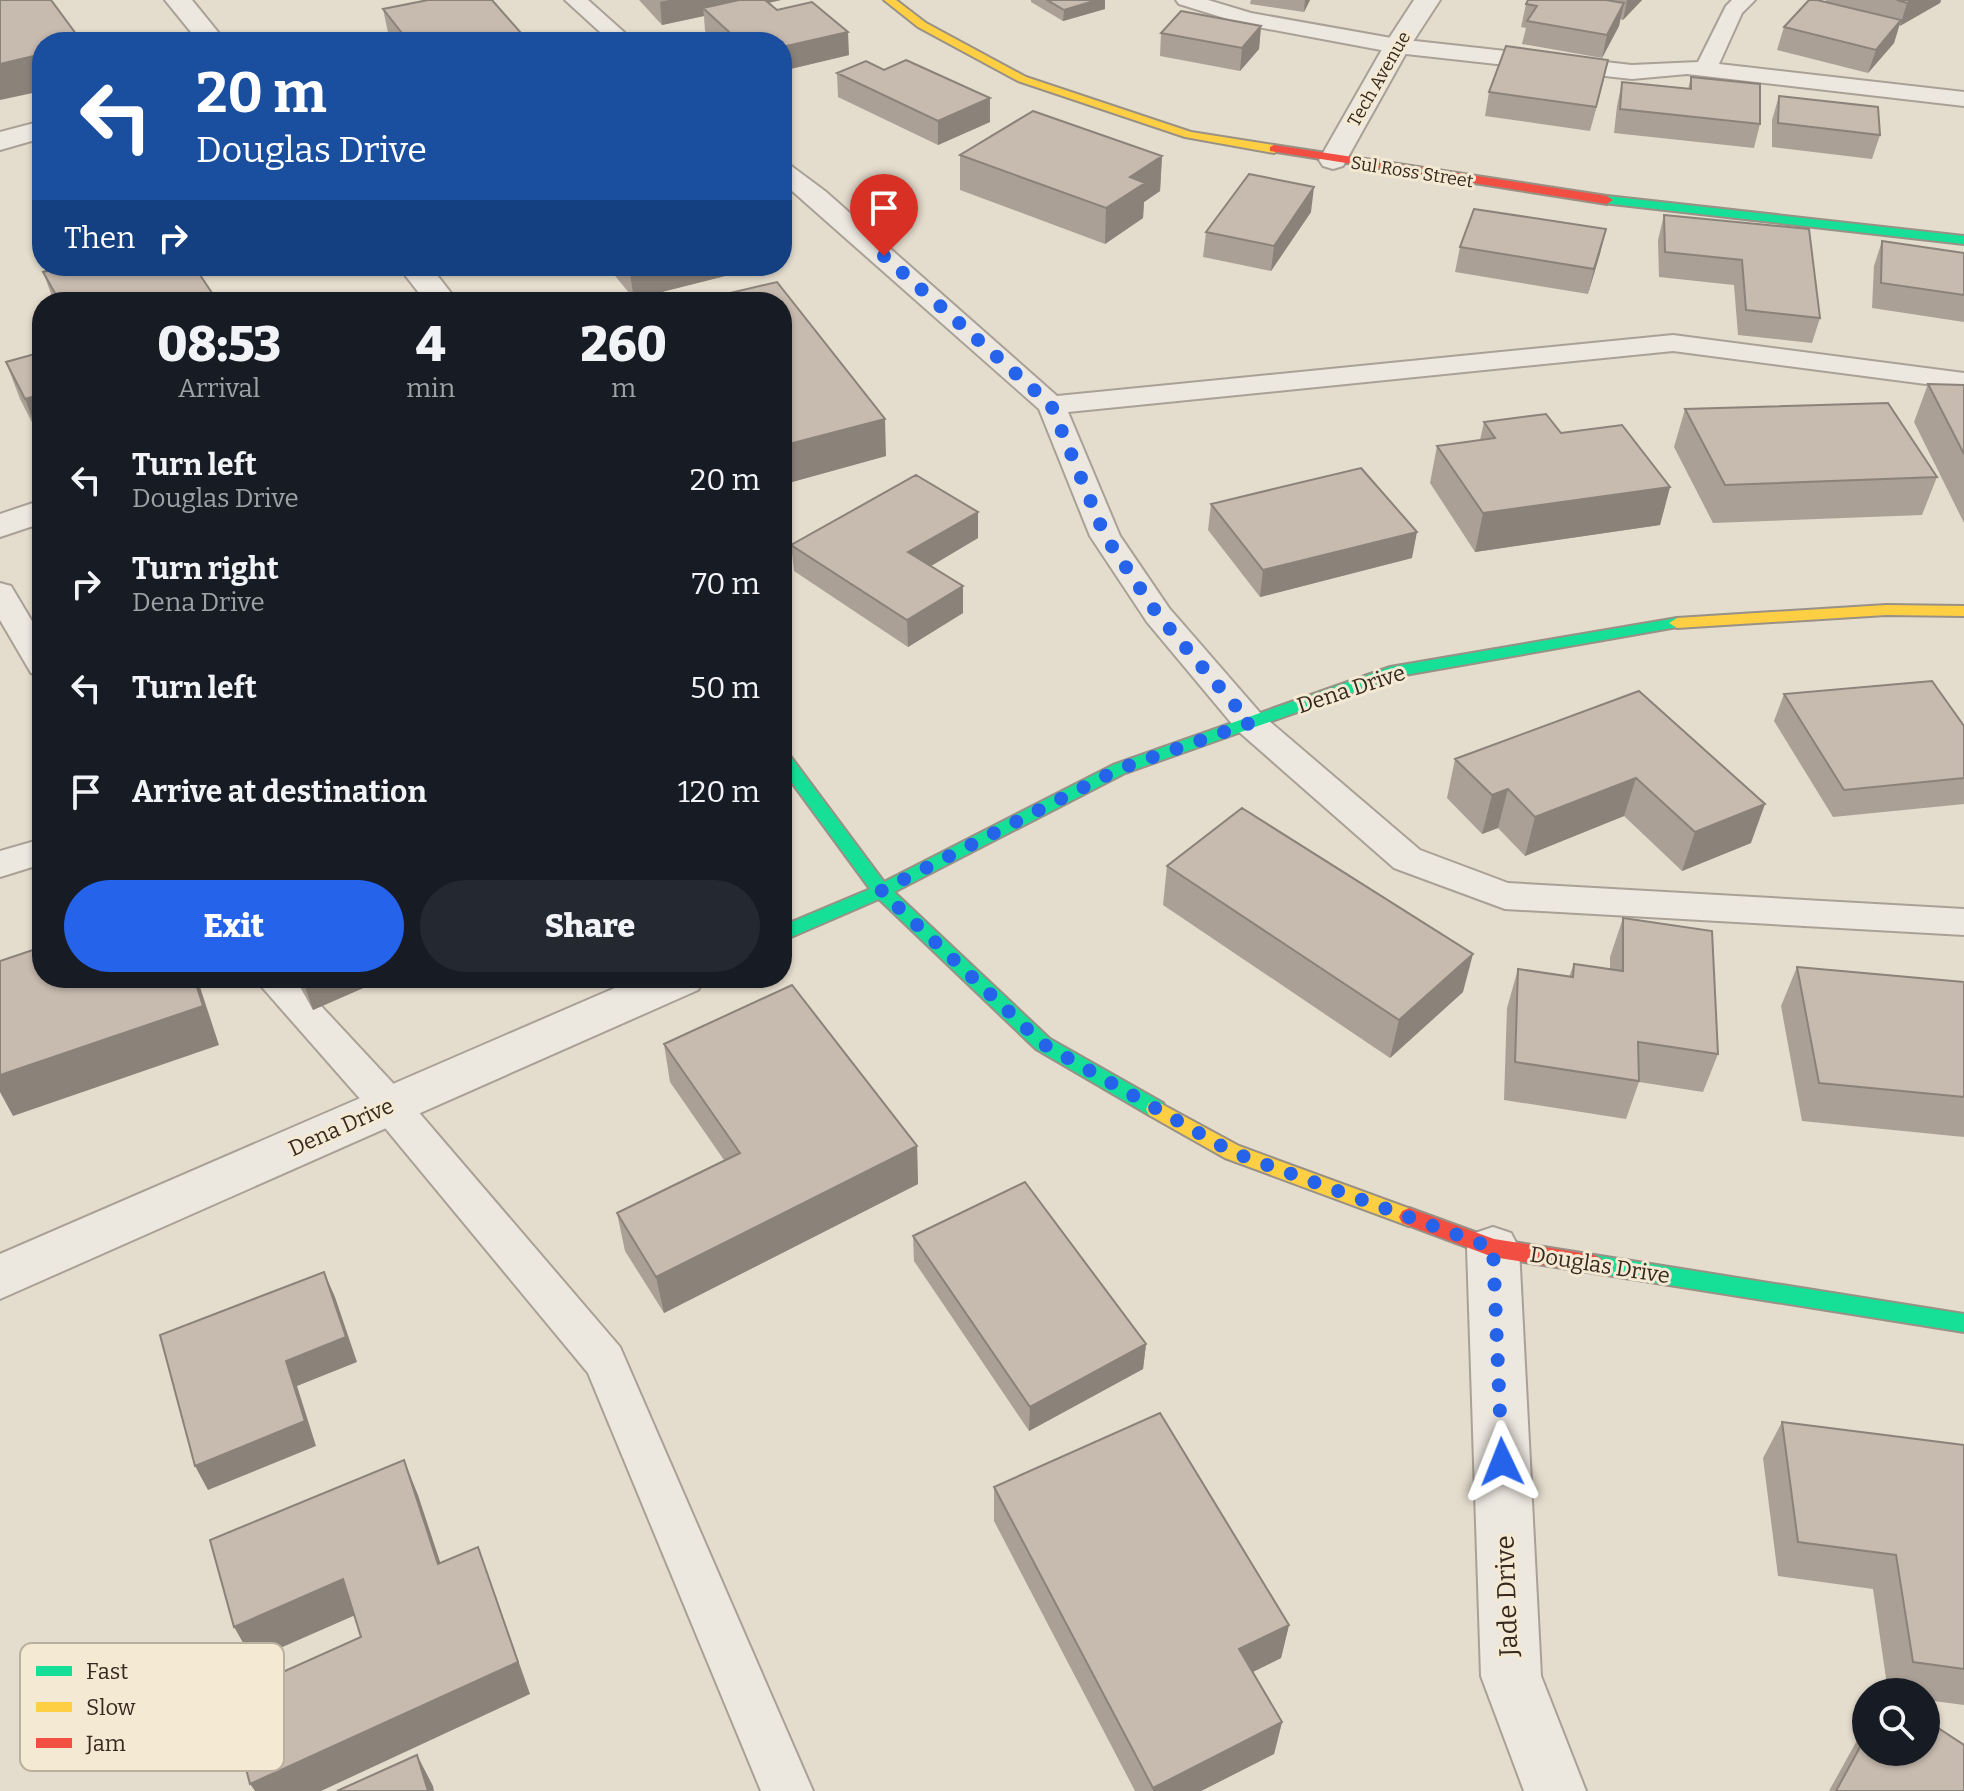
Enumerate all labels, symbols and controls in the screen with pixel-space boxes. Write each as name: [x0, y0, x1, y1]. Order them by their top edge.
street label: Tech Avenue: [1343, 27, 1415, 131]
text: 20 m: [196, 60, 327, 127]
icon: left: [64, 64, 168, 168]
text: Douglas Drive: [196, 128, 427, 172]
street label: Sul Ross Street: [1349, 151, 1475, 193]
pin: [850, 174, 918, 256]
icon: arrive: [862, 186, 906, 230]
icon: right: [151, 216, 195, 260]
text: Then: [64, 220, 135, 256]
text: 08:53: [157, 316, 281, 374]
text: 4: [416, 316, 446, 374]
text: 260: [581, 316, 667, 374]
text: Arrival: [178, 373, 260, 404]
text: min: [406, 373, 455, 404]
text: m: [611, 373, 636, 404]
text: Turn left: [132, 447, 257, 483]
icon: left: [64, 458, 108, 502]
text: 20 m: [690, 462, 760, 498]
text: Douglas Drive: [132, 483, 299, 514]
text: Turn right: [132, 551, 279, 587]
icon: right: [64, 562, 108, 606]
text: 70 m: [692, 566, 760, 602]
text: Dena Drive: [132, 587, 265, 618]
street label: Dena Drive: [1293, 659, 1409, 719]
icon: left: [64, 666, 108, 710]
text: Turn left: [132, 670, 257, 706]
text: 50 m: [690, 670, 760, 706]
icon: arrive: [64, 770, 108, 814]
text: Arrive at destination: [132, 774, 427, 810]
text: 120 m: [678, 774, 760, 810]
button: Exit: [64, 880, 404, 972]
button: Share: [420, 880, 760, 972]
street label: Dena Drive: [284, 1092, 398, 1162]
street label: Douglas Drive: [1528, 1241, 1672, 1289]
position arrow: [1460, 1420, 1544, 1504]
street label: Jade Drive: [1489, 1535, 1525, 1658]
legend: [20, 1643, 284, 1771]
text: Fast: [86, 1658, 128, 1685]
map controls: [1852, 1678, 1940, 1766]
button: search: [1852, 1678, 1940, 1766]
text: Slow: [86, 1694, 136, 1721]
text: Jam: [85, 1730, 126, 1757]

